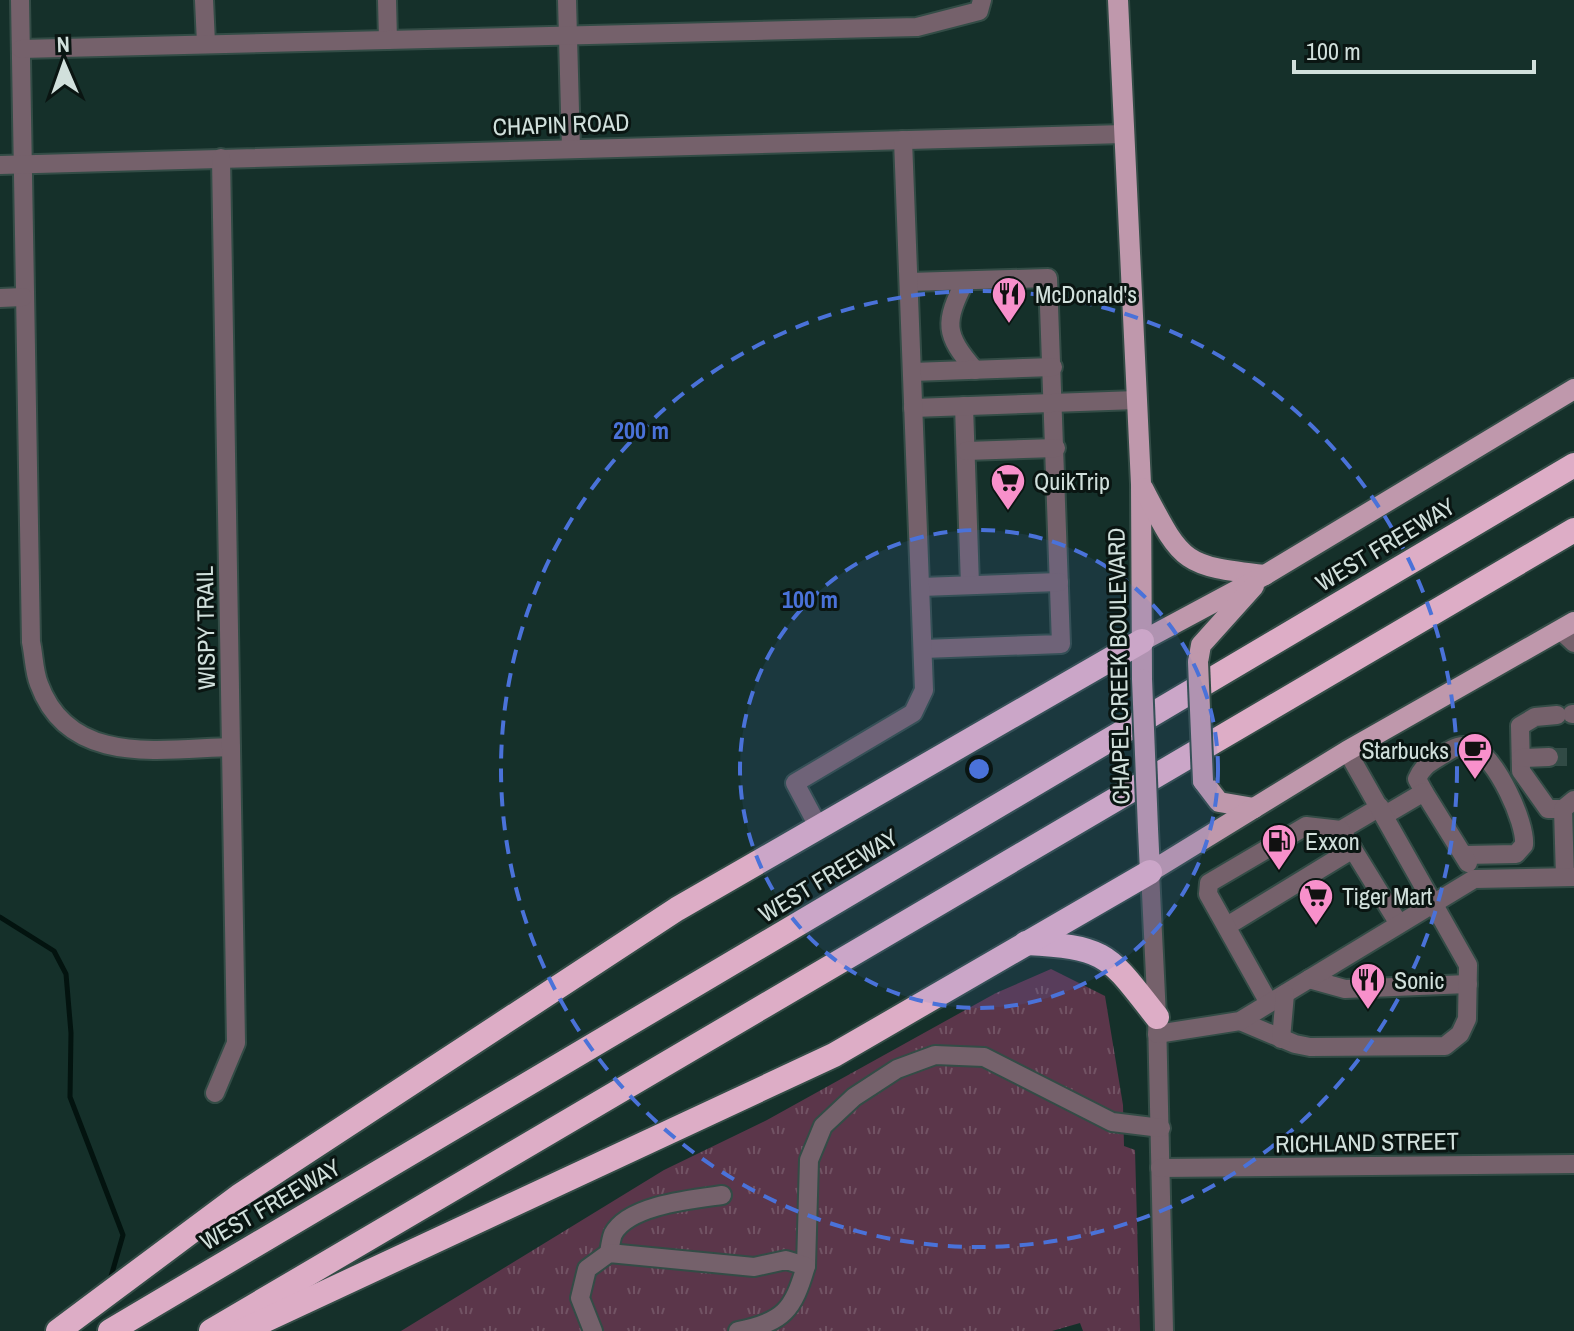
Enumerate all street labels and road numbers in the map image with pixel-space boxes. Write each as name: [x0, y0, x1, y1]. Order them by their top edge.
street label: CHAPIN ROAD: [492, 106, 630, 142]
street label: WEST FREEWAY: [1309, 490, 1461, 598]
street label: CHAPEL CREEK BOULEVARD: [1100, 527, 1136, 805]
street label: WISPY TRAIL: [188, 566, 222, 690]
street label: WEST FREEWAY: [752, 821, 904, 929]
street label: RICHLAND STREET: [1275, 1124, 1459, 1160]
street label: WEST FREEWAY: [194, 1151, 346, 1257]

